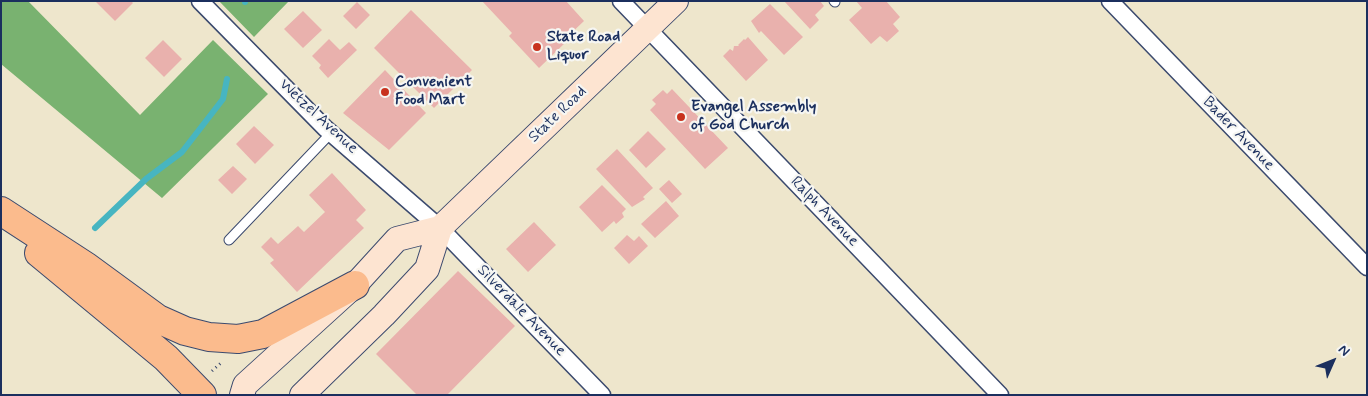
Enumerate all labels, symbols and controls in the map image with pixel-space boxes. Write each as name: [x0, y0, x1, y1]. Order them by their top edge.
place label: State Road Liquor: [547, 28, 620, 66]
marker: State Road Liquor: [531, 41, 543, 53]
place label: Convenient Food Mart: [395, 73, 472, 111]
street label: Wetzel Avenue: [274, 75, 362, 159]
street label: State Road: [525, 83, 591, 147]
marker: Convenient Food Mart: [379, 86, 391, 98]
street label: Bader Avenue: [1198, 93, 1278, 175]
place label: Evangel Assembly of God Church: [691, 98, 816, 136]
marker: Evangel Assembly of God Church: [675, 111, 687, 123]
street label: Ralph Avenue: [786, 173, 862, 251]
street label: Silverdale Avenue: [472, 261, 570, 361]
north arrow: [1308, 336, 1358, 386]
text: N: [1334, 341, 1353, 360]

